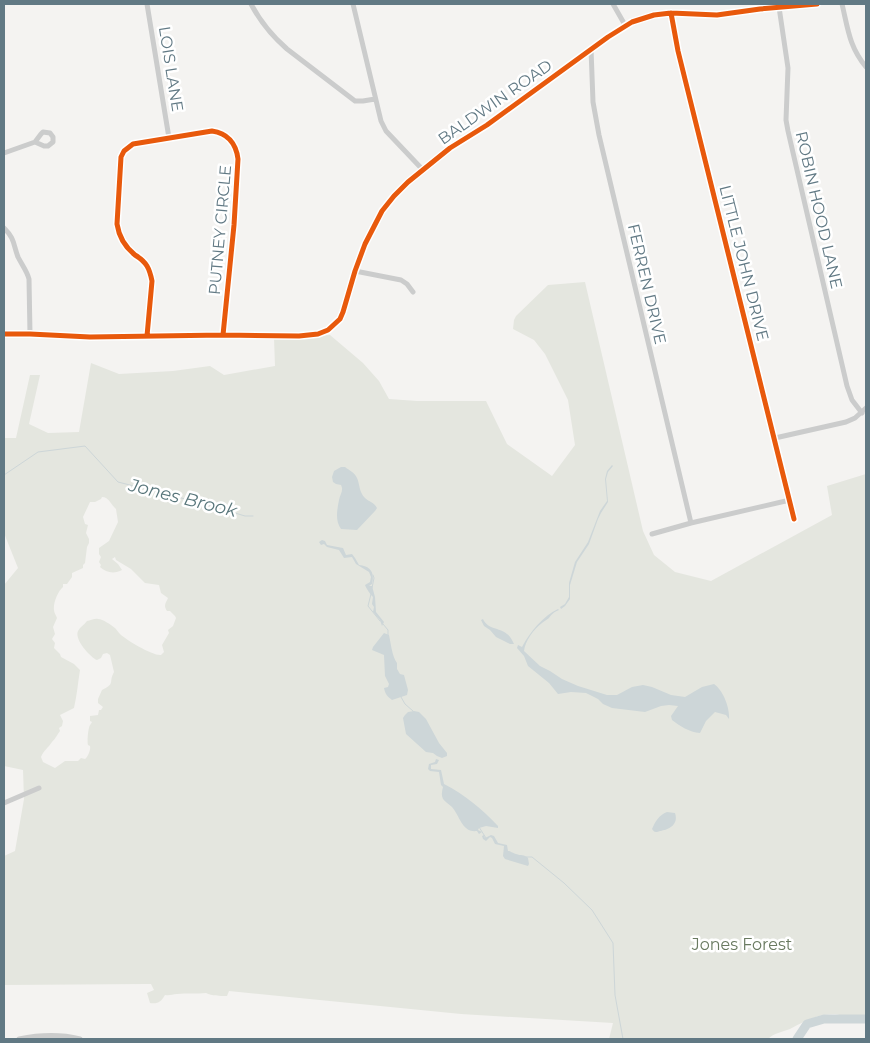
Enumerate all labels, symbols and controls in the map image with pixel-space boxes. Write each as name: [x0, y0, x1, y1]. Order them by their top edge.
street label: LOIS LANE: [155, 25, 187, 113]
street label: BALDWIN ROAD: [434, 56, 556, 148]
street label: ROBIN HOOD LANE: [792, 129, 846, 291]
street label: PUTNEY CIRCLE: [205, 164, 235, 296]
street label: LITTLE JOHN DRIVE: [715, 183, 773, 343]
street label: FERREN DRIVE: [624, 222, 670, 346]
water label: Jones Brook: [126, 474, 241, 522]
park label: Jones Forest: [691, 935, 793, 954]

